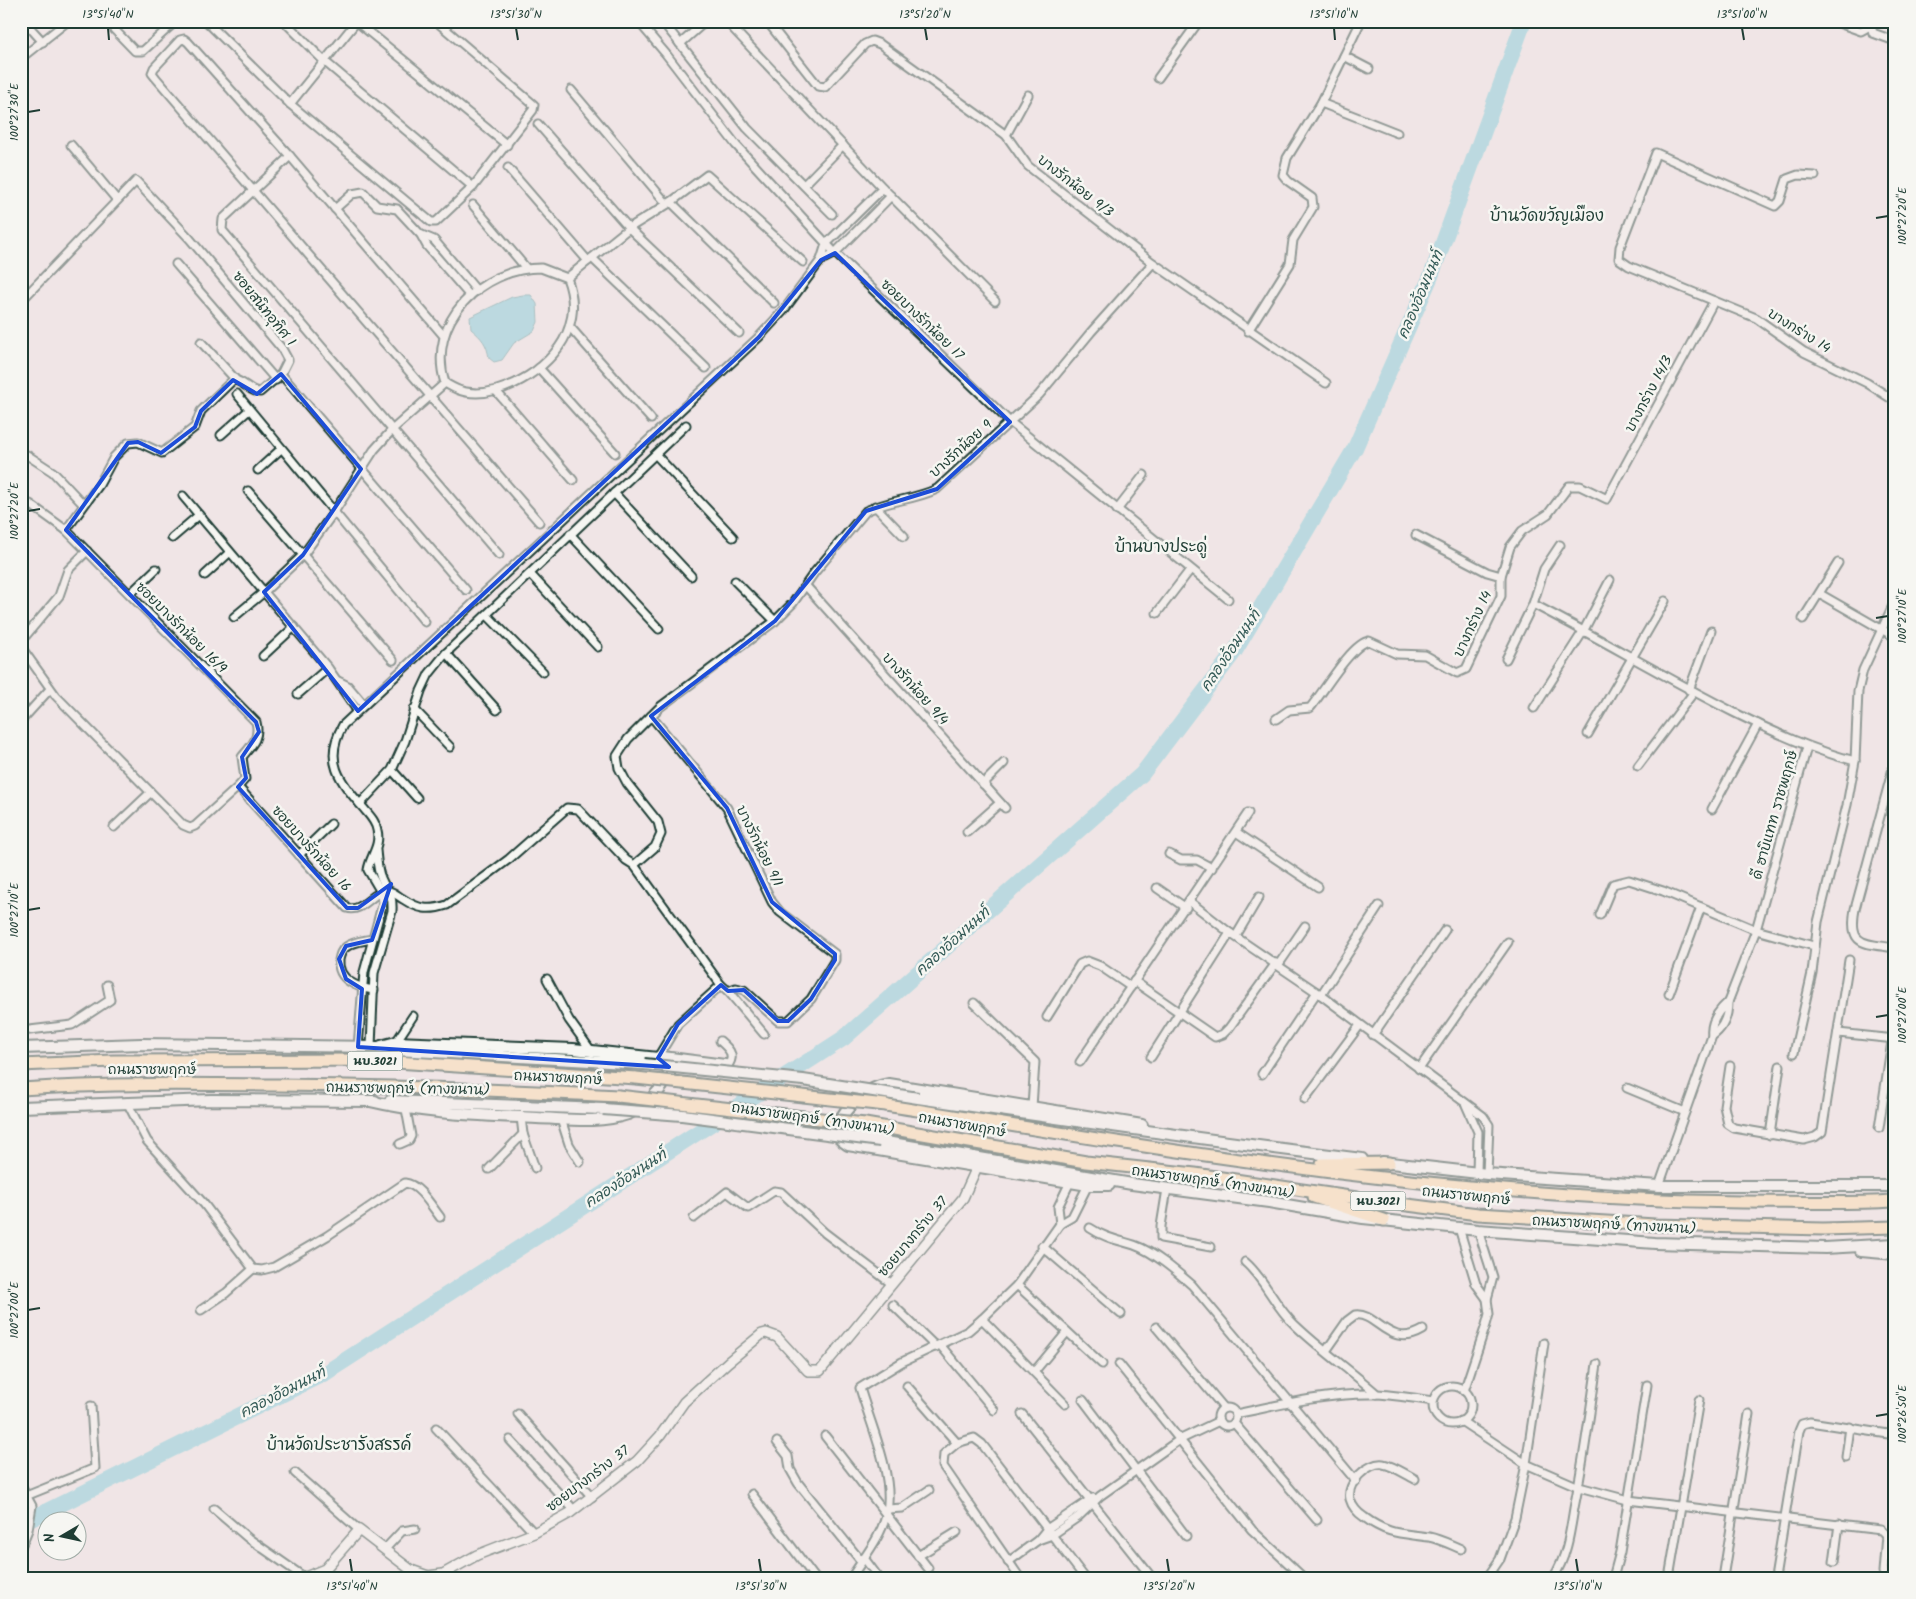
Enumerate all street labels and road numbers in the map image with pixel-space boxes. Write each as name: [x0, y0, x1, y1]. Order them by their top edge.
street label: บางรักน้อย 9/3: [1032, 149, 1118, 223]
street label: ซอยสนิทอุทิศ 1: [227, 267, 301, 351]
street label: ซอยบางรักน้อย 17: [875, 274, 969, 366]
street label: บางกร่าง 14: [1763, 303, 1835, 359]
street label: บางกร่าง 14/3: [1620, 352, 1678, 436]
street label: บางรักน้อย 9: [924, 414, 998, 484]
street label: ซอยบางรักน้อย 16/9: [130, 577, 232, 679]
street label: บางกร่าง 14: [1448, 587, 1498, 661]
street label: บางรักน้อย 9/4: [876, 648, 954, 731]
street label: ดี ฮาบิแทท ราชพฤกษ์: [1746, 747, 1804, 882]
street label: ซอยบางรักน้อย 16: [266, 801, 356, 897]
street label: บางรักน้อย 9/1: [730, 802, 788, 890]
road number: นบ.3021: [348, 1052, 402, 1070]
street label: ถนนราชพฤกษ์: [108, 1059, 197, 1081]
street label: ถนนราชพฤกษ์: [513, 1065, 604, 1091]
street label: ถนนราชพฤกษ์ (ทางขนาน): [326, 1077, 490, 1101]
street label: ถนนราชพฤกษ์ (ทางขนาน): [730, 1097, 896, 1141]
street label: ถนนราชพฤกษ์: [916, 1106, 1009, 1144]
street label: ถนนราชพฤกษ์ (ทางขนาน): [1130, 1160, 1296, 1204]
street label: ถนนราชพฤกษ์: [1421, 1180, 1512, 1212]
street label: ซอยบางกร่าง 37: [873, 1191, 954, 1282]
road number: นบ.3021: [1350, 1192, 1406, 1210]
street label: ถนนราชพฤกษ์ (ทางขนาน): [1531, 1210, 1697, 1240]
street label: ซอยบางกร่าง 37: [542, 1440, 635, 1518]

